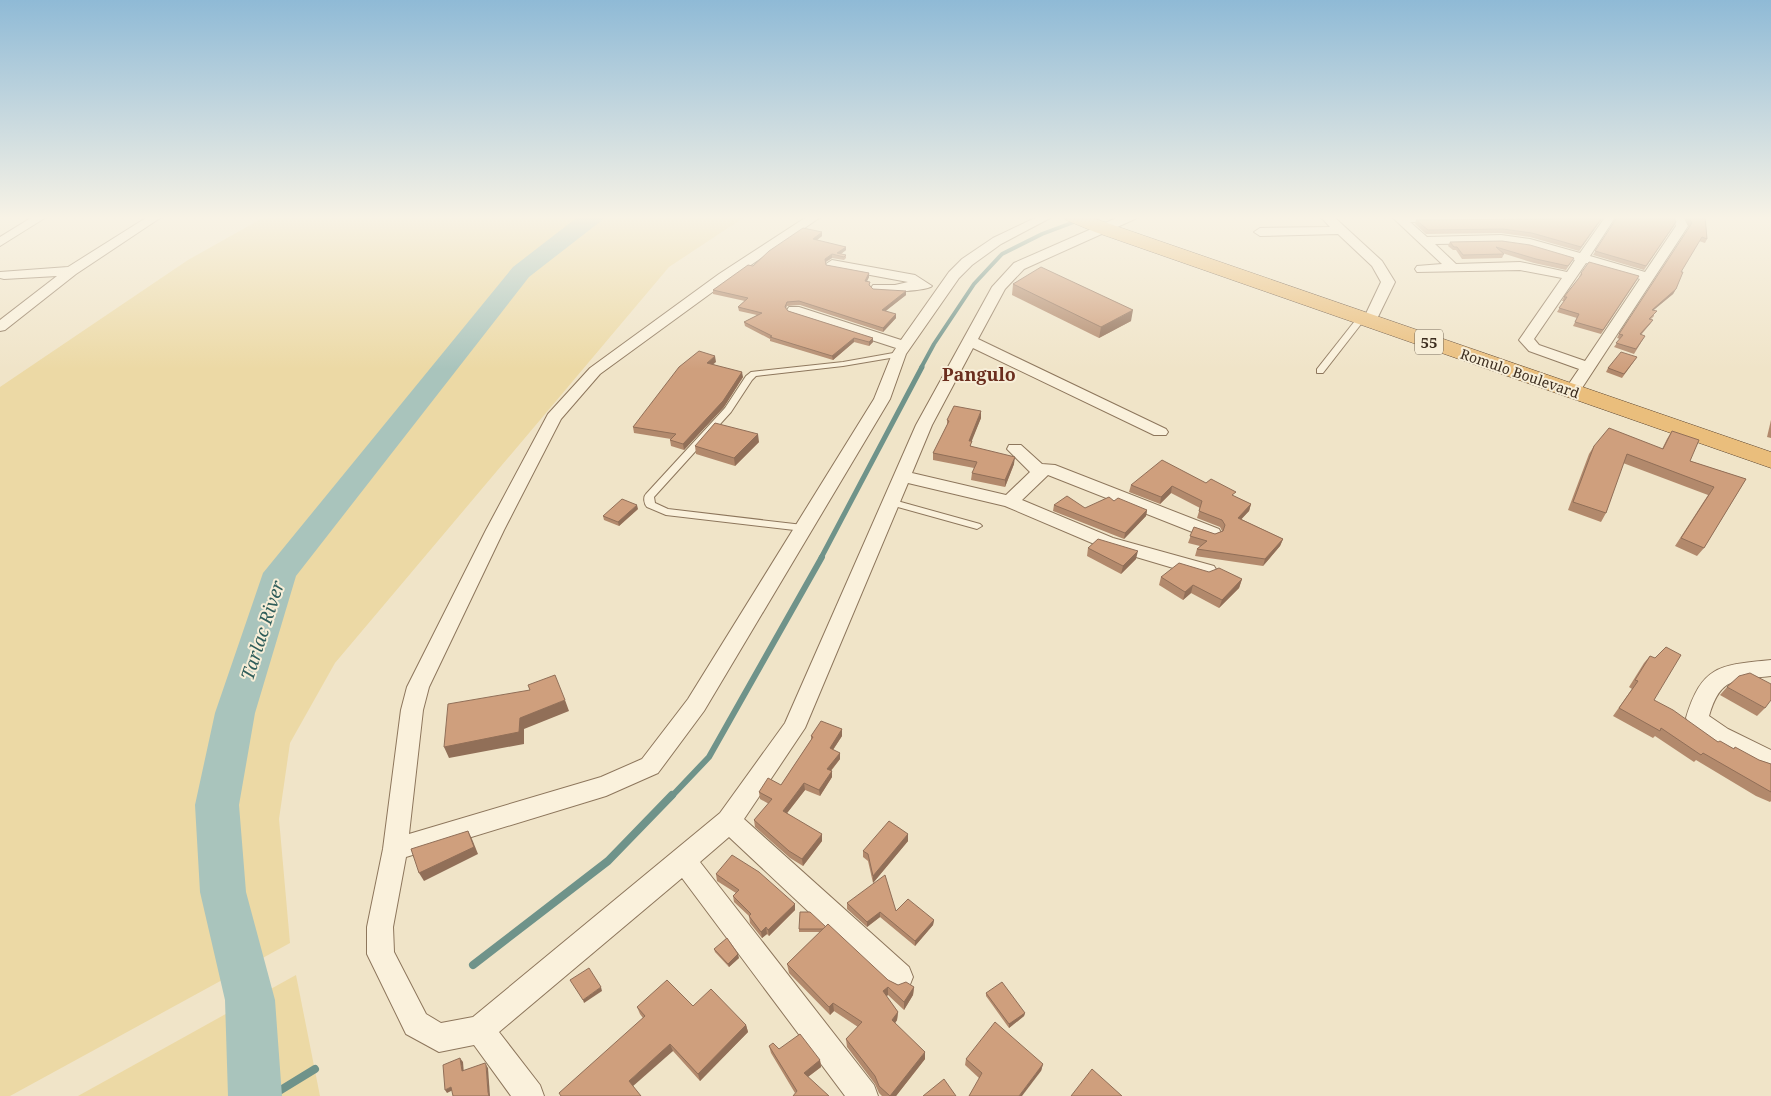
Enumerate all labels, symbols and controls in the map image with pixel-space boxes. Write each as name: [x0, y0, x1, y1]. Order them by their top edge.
road number: 55: [1415, 330, 1443, 354]
street label: Romulo Boulevard: [1458, 344, 1582, 402]
district label: Pangulo: [942, 362, 1016, 386]
water label: Tarlac River: [235, 577, 290, 683]

